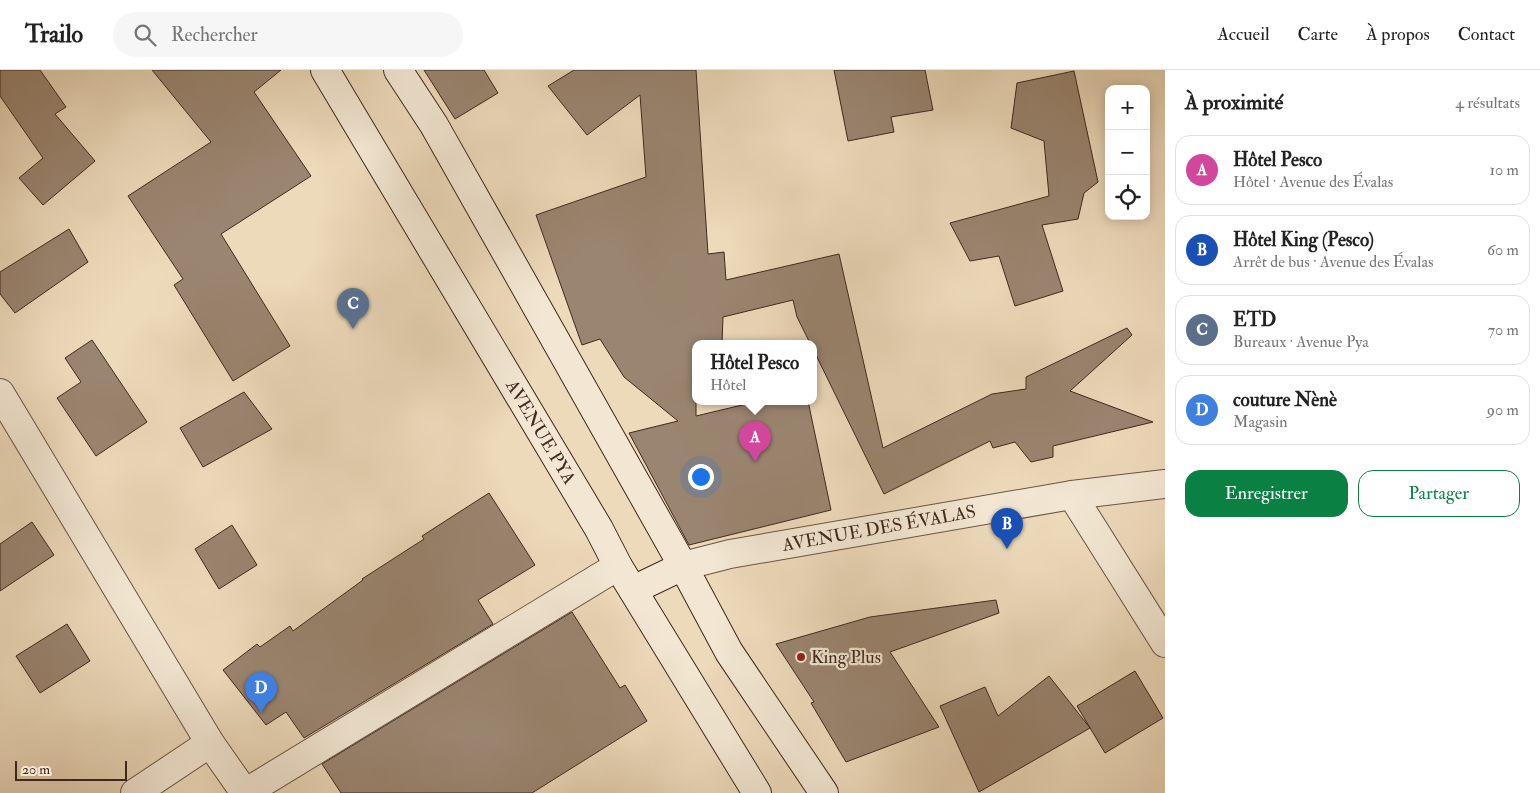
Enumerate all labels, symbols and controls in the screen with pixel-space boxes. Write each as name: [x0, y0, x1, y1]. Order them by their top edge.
search box: [113, 12, 463, 57]
text: Trailo: [25, 19, 83, 50]
icon: search: [131, 21, 159, 49]
text: Rechercher: [171, 23, 258, 47]
text: Accueil: [1217, 23, 1270, 46]
text: Carte: [1298, 23, 1338, 46]
text: À propos: [1366, 23, 1430, 46]
text: Contact: [1458, 23, 1515, 46]
map controls: [1105, 85, 1150, 220]
button: +: [1105, 85, 1150, 130]
text: À proximité: [1185, 89, 1283, 116]
text: 4 résultats: [1455, 93, 1520, 113]
button: −: [1105, 130, 1150, 175]
text: Hôtel Pesco: [1233, 148, 1322, 172]
text: A: [1197, 160, 1207, 180]
text: 10 m: [1489, 160, 1519, 180]
text: Hôtel · Avenue des Évalas: [1233, 172, 1393, 192]
button: locate: [1105, 175, 1150, 220]
text: Hôtel King (Pesco): [1233, 228, 1374, 252]
text: B: [1197, 240, 1207, 260]
text: 60 m: [1487, 240, 1519, 260]
text: Arrêt de bus · Avenue des Évalas: [1233, 252, 1434, 272]
pin: C: [337, 288, 369, 329]
text: ETD: [1233, 308, 1276, 332]
text: C: [1196, 320, 1208, 340]
text: 70 m: [1488, 320, 1519, 340]
text: Bureaux · Avenue Pya: [1233, 332, 1369, 352]
popup: [692, 340, 817, 405]
text: Hôtel Pesco: [710, 351, 799, 375]
street label: AVENUE PYA: [500, 375, 581, 489]
text: Hôtel: [710, 375, 746, 395]
text: couture Nènè: [1233, 388, 1337, 412]
text: D: [1195, 400, 1209, 420]
text: 90 m: [1487, 400, 1519, 420]
text: Magasin: [1233, 412, 1287, 432]
pin: A: [739, 421, 771, 462]
your location: [688, 464, 714, 490]
button: Enregistrer: [1185, 470, 1348, 517]
button: Partager: [1358, 470, 1520, 517]
street label: AVENUE DES ÉVALAS: [780, 500, 978, 557]
pin: B: [991, 508, 1023, 549]
place label: King Plus: [811, 646, 881, 669]
marker: King Plus: [795, 651, 807, 663]
pin: D: [245, 672, 277, 713]
scale bar: [15, 758, 128, 781]
text: 20 m: [22, 761, 50, 778]

